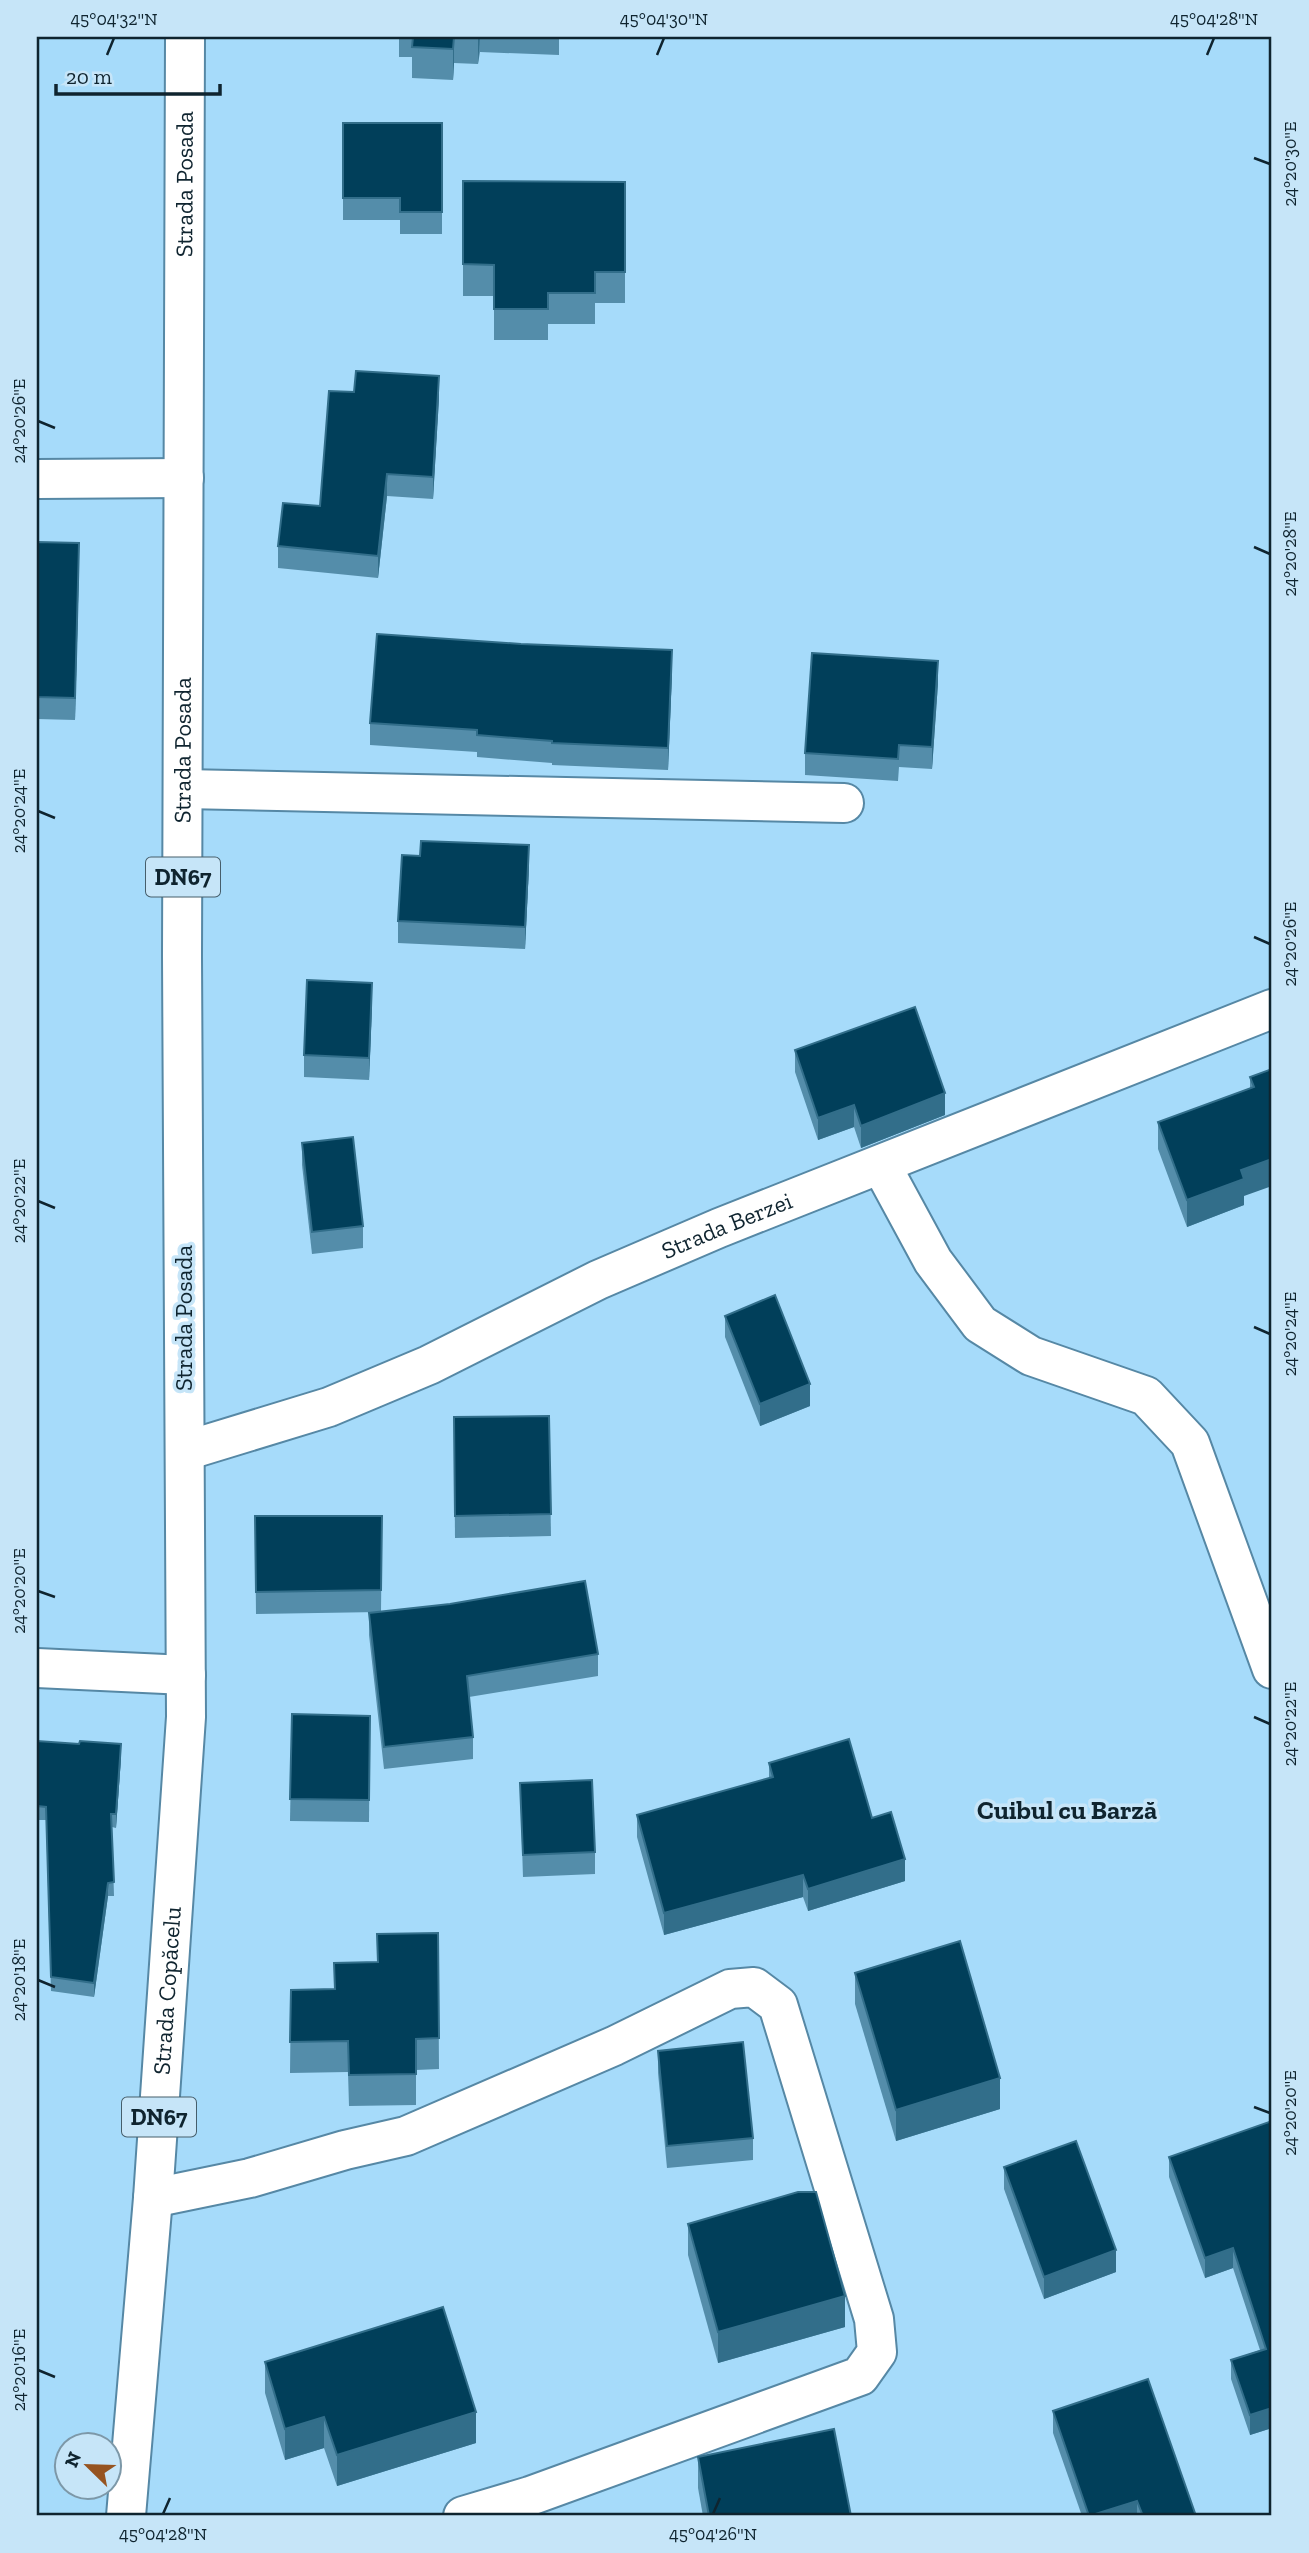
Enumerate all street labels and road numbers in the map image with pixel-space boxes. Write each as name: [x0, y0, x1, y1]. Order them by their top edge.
street label: Strada Posada: [169, 111, 199, 257]
street label: Strada Posada: [167, 677, 197, 823]
road number: DN67: [146, 858, 220, 897]
street label: Strada Berzei: [657, 1185, 796, 1265]
street label: Strada Posada: [169, 1245, 198, 1391]
street label: Strada Copăcelu: [146, 1905, 187, 2076]
road number: DN67: [122, 2098, 196, 2136]

